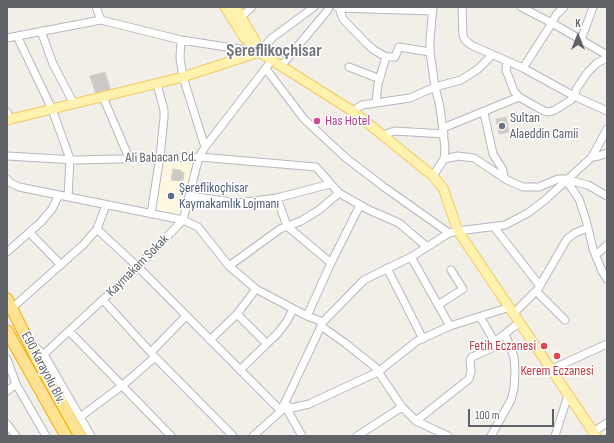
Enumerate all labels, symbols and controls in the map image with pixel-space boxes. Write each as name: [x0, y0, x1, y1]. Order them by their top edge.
north arrow: [558, 16, 598, 56]
text: K: [575, 17, 581, 30]
district label: Şereflikoçhisar: [226, 40, 322, 62]
place label: Sultan Alaeddin Camii: [510, 110, 578, 142]
place label: Has Hotel: [325, 113, 370, 129]
marker: Has Hotel: [312, 116, 322, 126]
marker: Sultan Alaeddin Camii: [497, 121, 507, 131]
street label: Ali Babacan Cd.: [125, 149, 197, 167]
place label: Şereflikoçhisar Kaymakamlık Lojmanı: [179, 180, 279, 212]
marker: Şereflikoçhisar Kaymakamlık Lojmanı: [166, 191, 176, 201]
street label: Kaymakam Sokak: [103, 231, 173, 301]
street label: E90 Karayolu Blv.: [17, 329, 69, 407]
place label: Fetih Eczanesi: [469, 338, 536, 354]
marker: Fetih Eczanesi: [539, 341, 549, 351]
marker: Kerem Eczanesi: [552, 351, 562, 361]
place label: Kerem Eczanesi: [520, 363, 594, 379]
scale bar: [470, 401, 556, 427]
text: 100 m: [475, 408, 500, 423]

